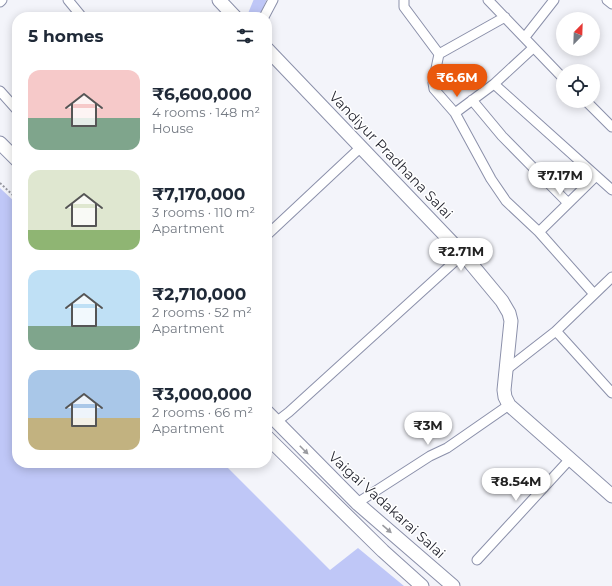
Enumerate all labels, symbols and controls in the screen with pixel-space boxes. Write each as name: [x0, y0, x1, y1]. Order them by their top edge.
north arrow: [556, 12, 600, 56]
map controls: [556, 12, 600, 108]
icon: filters: [234, 25, 256, 47]
text: 5 homes: [28, 26, 104, 46]
pin: ₹6.6M: [429, 64, 485, 98]
button: locate: [556, 64, 600, 108]
text: ₹6.6M: [436, 69, 478, 85]
text: ₹6,600,000: [152, 84, 252, 104]
icon: home: [60, 86, 108, 134]
street label: Vandiyur Pradhana Salai: [325, 87, 457, 223]
text: 4 rooms · 148 m²: [152, 104, 260, 120]
text: House: [152, 120, 194, 136]
pin: ₹7.17M: [527, 162, 593, 196]
text: ₹7.17M: [537, 167, 583, 183]
text: ₹7,170,000: [152, 184, 245, 204]
icon: home: [60, 186, 108, 234]
text: 3 rooms · 110 m²: [152, 204, 255, 220]
text: Apartment: [152, 220, 224, 236]
pin: ₹2.71M: [428, 238, 494, 272]
text: ₹2.71M: [438, 243, 484, 259]
text: ₹2,710,000: [152, 284, 246, 304]
icon: home: [60, 286, 108, 334]
text: 2 rooms · 52 m²: [152, 304, 252, 320]
text: Apartment: [152, 320, 224, 336]
text: ₹3,000,000: [152, 384, 252, 404]
icon: home: [60, 386, 108, 434]
text: 2 rooms · 66 m²: [152, 404, 253, 420]
pin: ₹3M: [409, 412, 447, 446]
text: ₹3M: [413, 417, 443, 433]
text: Apartment: [152, 420, 224, 436]
one-way arrow: [299, 445, 309, 455]
street label: Vaigai Vadakarai Salai: [325, 448, 449, 562]
pin: ₹8.54M: [483, 468, 549, 502]
text: ₹8.54M: [491, 473, 541, 489]
one-way arrow: [381, 524, 392, 533]

